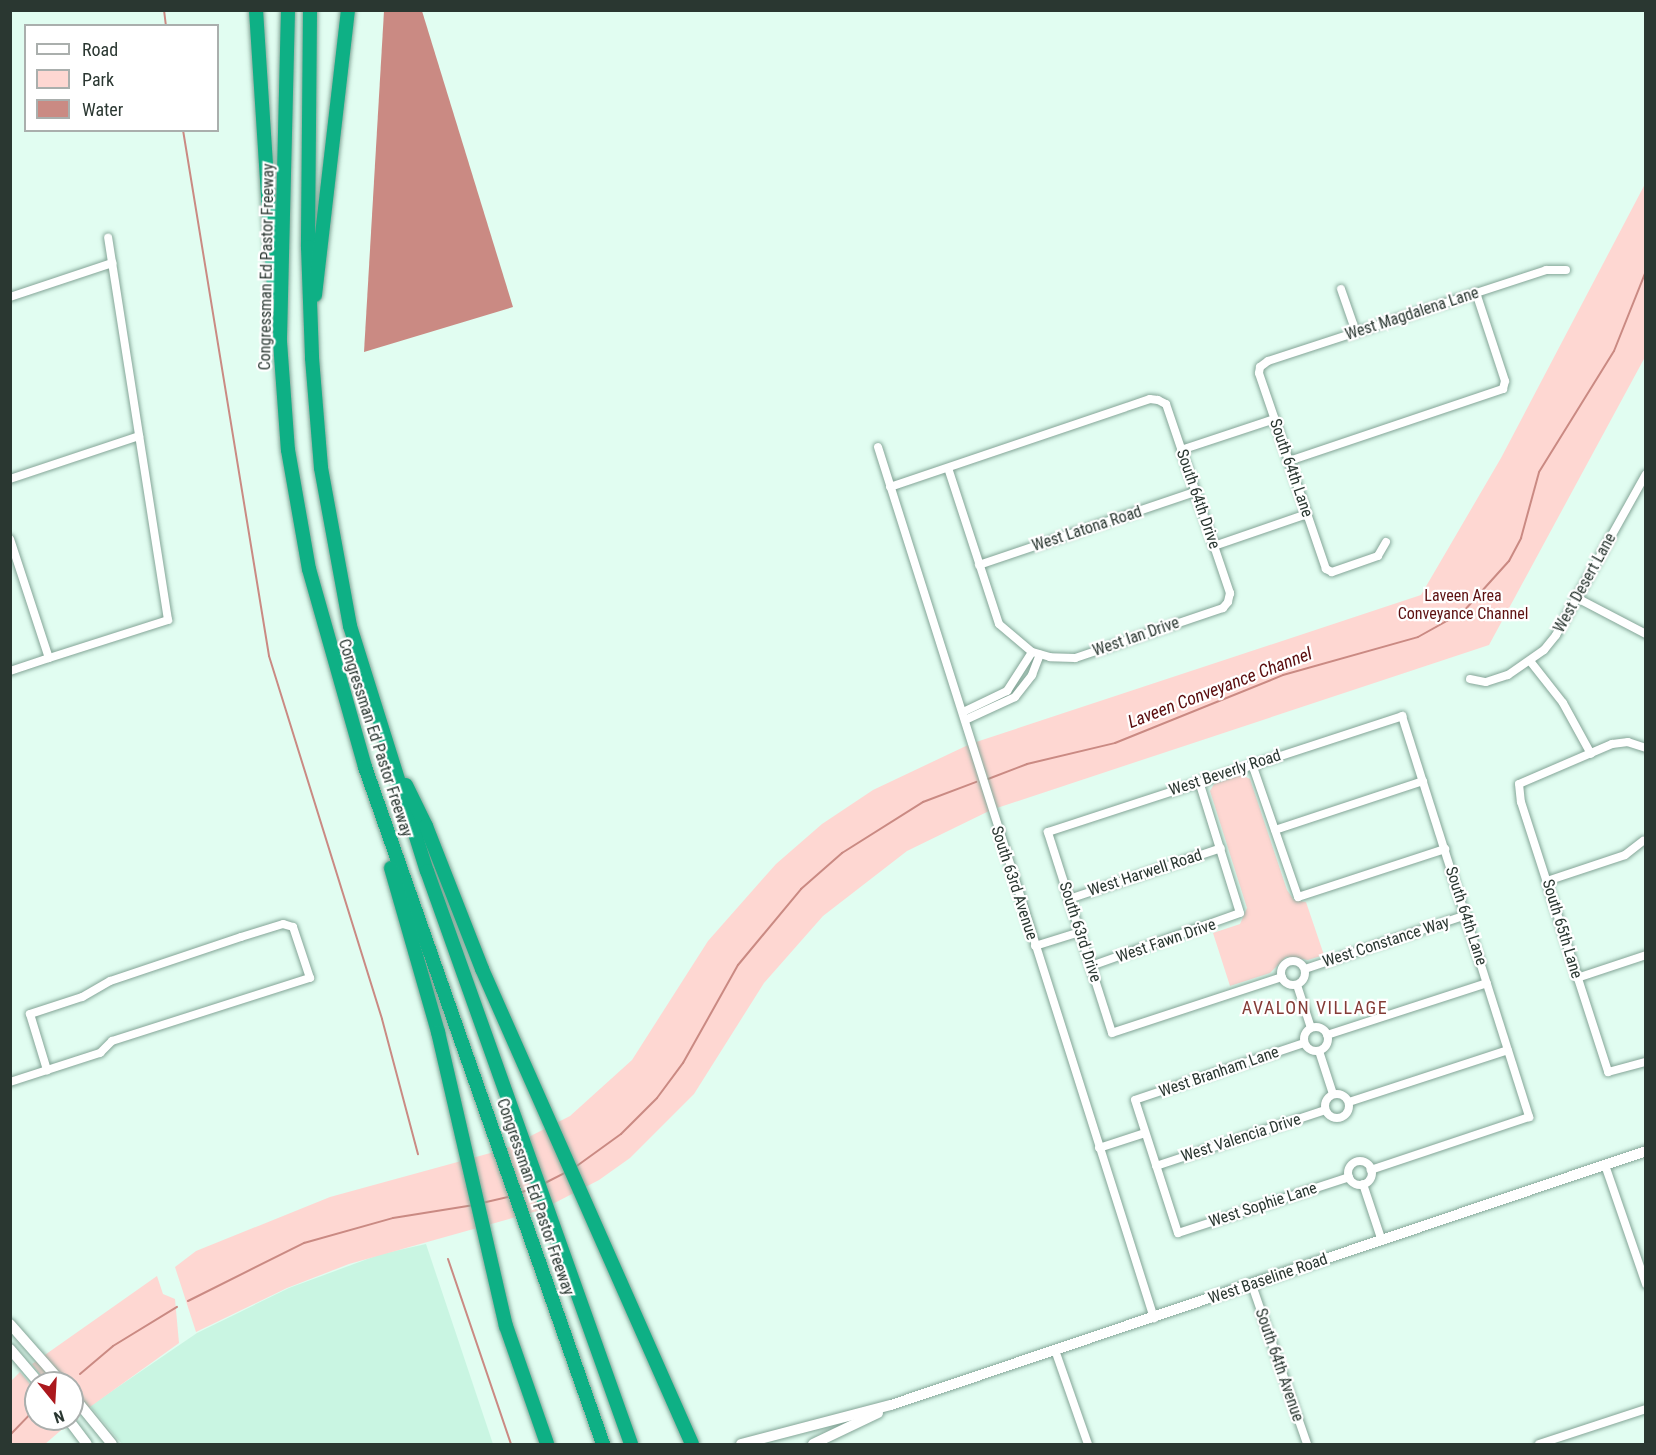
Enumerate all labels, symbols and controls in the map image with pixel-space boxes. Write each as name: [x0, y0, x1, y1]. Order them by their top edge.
legend: [24, 24, 219, 132]
text: Road: [82, 39, 118, 60]
text: Park: [82, 69, 114, 90]
text: Water: [82, 99, 123, 120]
street label: Congressman Ed Pastor Freeway: [256, 163, 278, 371]
street label: West Magdalena Lane: [1343, 283, 1481, 345]
street label: South 64th Lane: [1265, 416, 1317, 520]
street label: South 64th Drive: [1172, 447, 1224, 551]
street label: West Latona Road: [1030, 502, 1144, 556]
street label: West Desert Lane: [1550, 530, 1620, 636]
park label: Laveen Area Conveyance Channel: [1398, 586, 1528, 624]
street label: West Ian Drive: [1090, 613, 1182, 661]
street label: Congressman Ed Pastor Freeway: [334, 637, 416, 839]
water label: Laveen Conveyance Channel: [1125, 643, 1315, 733]
street label: West Beverly Road: [1167, 746, 1283, 800]
street label: South 63rd Avenue: [987, 824, 1041, 942]
street label: West Harwell Road: [1086, 846, 1204, 900]
street label: South 64th Lane: [1441, 864, 1491, 968]
street label: South 65th Lane: [1538, 877, 1586, 981]
street label: South 63rd Drive: [1055, 879, 1105, 985]
street label: West Constance Way: [1320, 912, 1452, 972]
street label: West Fawn Drive: [1114, 915, 1218, 967]
district label: AVALON VILLAGE: [1242, 997, 1388, 1019]
street label: West Branham Lane: [1157, 1042, 1281, 1102]
street label: Congressman Ed Pastor Freeway: [492, 1096, 578, 1298]
street label: West Valencia Drive: [1179, 1110, 1303, 1166]
street label: West Sophie Lane: [1207, 1178, 1319, 1232]
street label: West Baseline Road: [1206, 1250, 1330, 1308]
street label: South 64th Avenue: [1251, 1306, 1307, 1424]
north arrow: [24, 1371, 84, 1431]
text: N: [52, 1406, 67, 1427]

